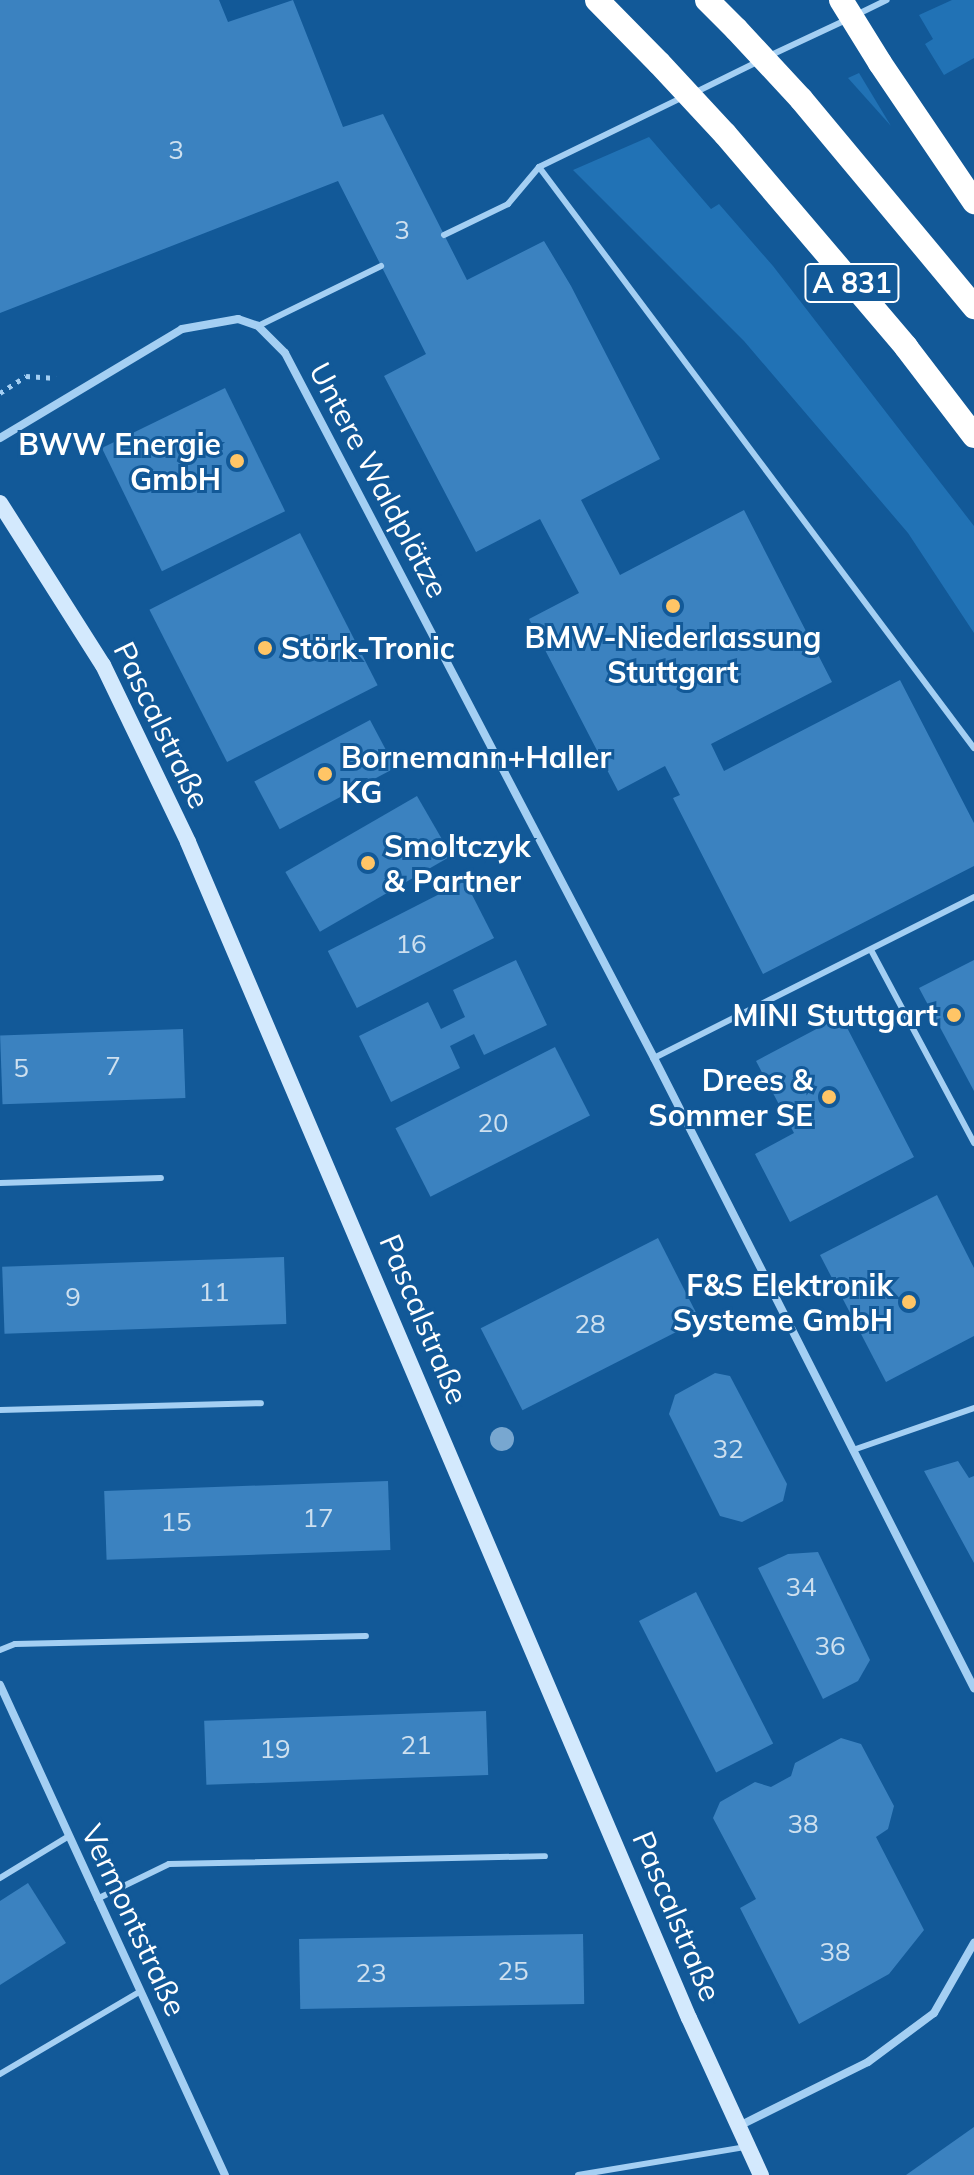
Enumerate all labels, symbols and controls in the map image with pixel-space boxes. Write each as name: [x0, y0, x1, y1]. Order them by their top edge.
house number: 3: [168, 134, 184, 166]
house number: 3: [394, 214, 410, 246]
road number: A 831: [804, 259, 900, 307]
street label: Untere Waldplätze: [302, 356, 456, 604]
place label: BWW Energie GmbH: [18, 426, 221, 496]
marker: BWW Energie GmbH: [228, 452, 246, 470]
marker: BMW-Niederlassung Stuttgart: [664, 597, 682, 615]
place label: BMW-Niederlassung Stuttgart: [525, 619, 821, 690]
place label: Störk-Tronic: [281, 630, 455, 666]
street label: Pascalstraße: [106, 636, 218, 814]
marker: Störk-Tronic: [256, 639, 274, 657]
place label: Bornemann+Haller KG: [341, 739, 611, 810]
marker: Bornemann+Haller KG: [316, 765, 334, 783]
place label: Smoltczyk & Partner: [384, 828, 531, 898]
marker: Smoltczyk & Partner: [359, 854, 377, 872]
house number: 16: [395, 928, 427, 960]
place label: MINI Stuttgart: [733, 997, 938, 1033]
marker: MINI Stuttgart: [945, 1006, 963, 1024]
house number: 7: [105, 1050, 121, 1082]
house number: 5: [13, 1052, 29, 1084]
place label: Drees & Sommer SE: [648, 1062, 813, 1132]
marker: Drees & Sommer SE: [820, 1088, 838, 1106]
house number: 20: [477, 1107, 509, 1139]
street label: Pascalstraße: [372, 1229, 476, 1409]
place label: F&S Elektronik Systeme GmbH: [673, 1267, 893, 1338]
house number: 11: [198, 1276, 230, 1308]
house number: 9: [65, 1281, 81, 1313]
marker: F&S Elektronik Systeme GmbH: [900, 1293, 918, 1311]
house number: 28: [574, 1308, 606, 1340]
house number: 32: [712, 1433, 744, 1465]
house number: 17: [302, 1502, 334, 1534]
house number: 15: [160, 1506, 192, 1538]
house number: 34: [785, 1571, 817, 1603]
house number: 36: [814, 1630, 846, 1662]
house number: 21: [400, 1729, 432, 1761]
house number: 19: [259, 1733, 291, 1765]
house number: 38: [787, 1808, 819, 1840]
street label: Vermontstraße: [74, 1818, 194, 2022]
street label: Pascalstraße: [625, 1826, 729, 2006]
house number: 38: [819, 1936, 851, 1968]
house number: 25: [497, 1955, 529, 1987]
house number: 23: [355, 1957, 387, 1989]

